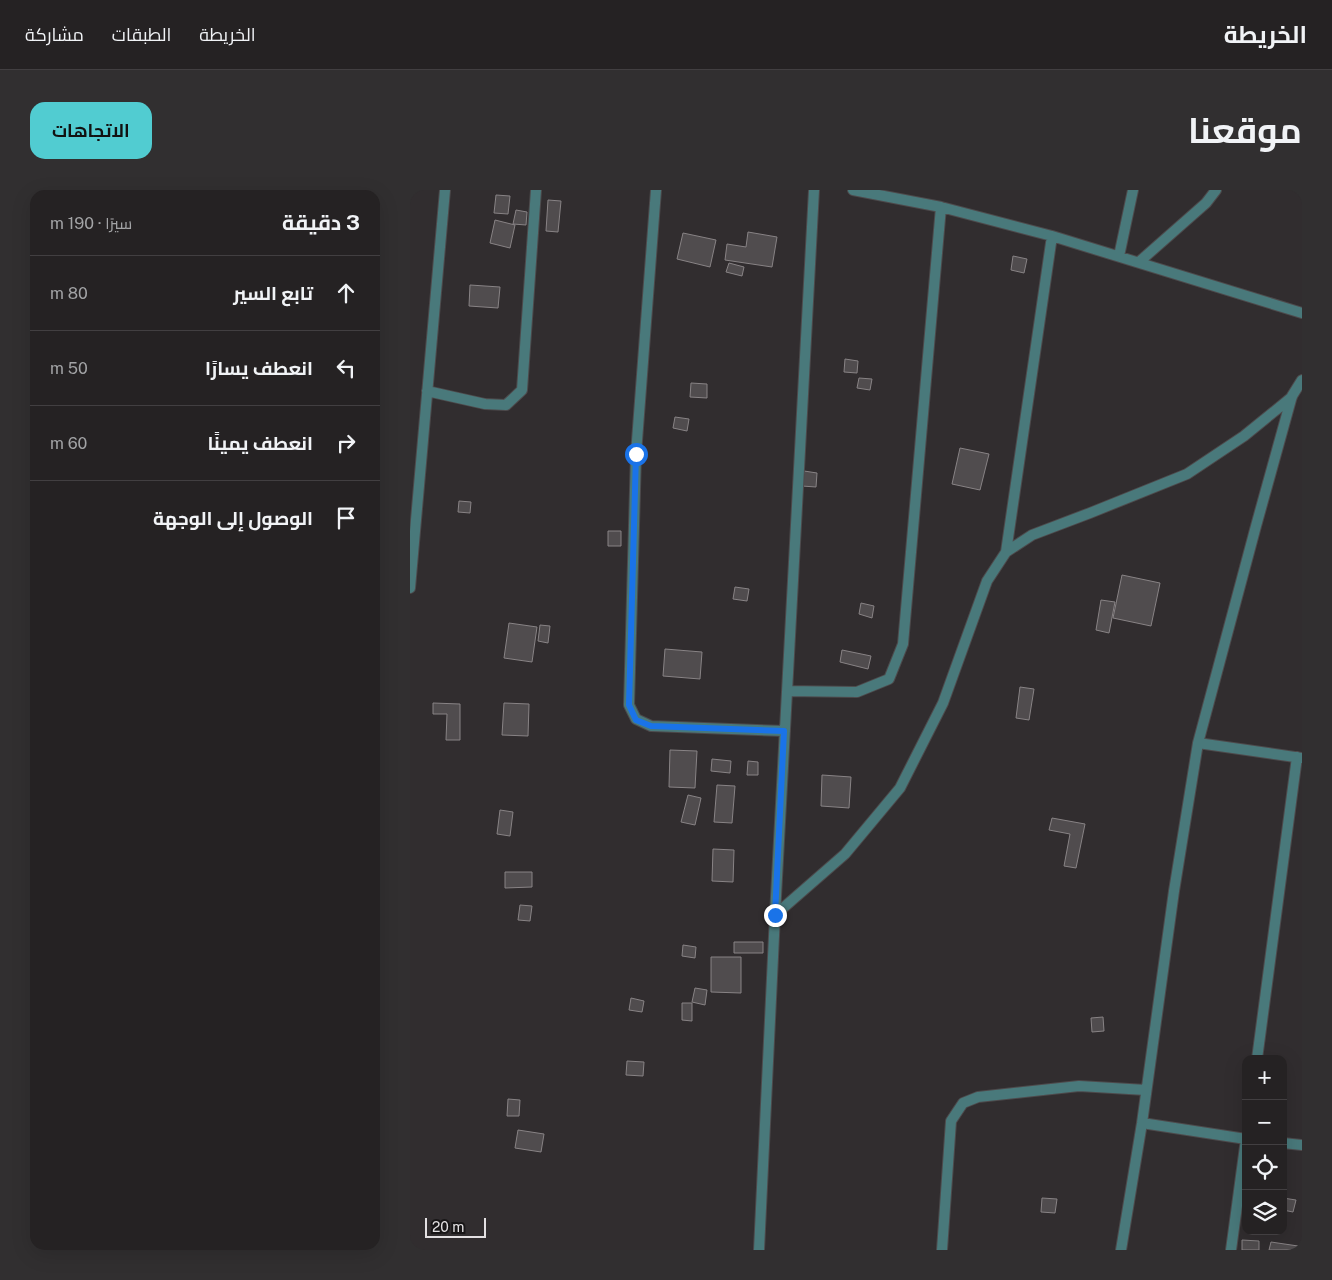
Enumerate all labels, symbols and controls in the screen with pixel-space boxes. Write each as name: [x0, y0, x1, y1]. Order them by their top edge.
text: الخريطة: [1224, 20, 1307, 48]
text: مشاركة: [25, 24, 84, 45]
text: الطبقات: [112, 24, 171, 45]
text: الخريطة: [199, 24, 256, 45]
button: الاتجاهات: [30, 102, 152, 159]
text: موقعنا: [1188, 110, 1302, 151]
text: 3 دقيقة: [282, 210, 360, 235]
text: سيرًا · 190 m: [50, 214, 132, 233]
icon: ahead: [332, 279, 360, 307]
text: تابع السير: [233, 282, 313, 304]
text: 80 m: [50, 284, 88, 303]
icon: left: [332, 354, 360, 382]
text: انعطف يسارًا: [205, 357, 313, 379]
text: 50 m: [50, 359, 88, 378]
icon: right: [332, 429, 360, 457]
text: انعطف يمينًا: [207, 432, 313, 454]
text: 60 m: [50, 434, 87, 453]
route start: [625, 443, 648, 466]
icon: arrive: [332, 504, 360, 532]
text: الوصول إلى الوجهة: [153, 507, 313, 529]
route end: [764, 904, 787, 927]
map controls: [1242, 1055, 1287, 1235]
button: +: [1242, 1055, 1287, 1100]
button: −: [1242, 1100, 1287, 1145]
button: locate: [1242, 1145, 1287, 1190]
button: layers: [1242, 1190, 1287, 1235]
scale bar: [425, 1215, 486, 1238]
text: 20 m: [432, 1219, 464, 1235]

